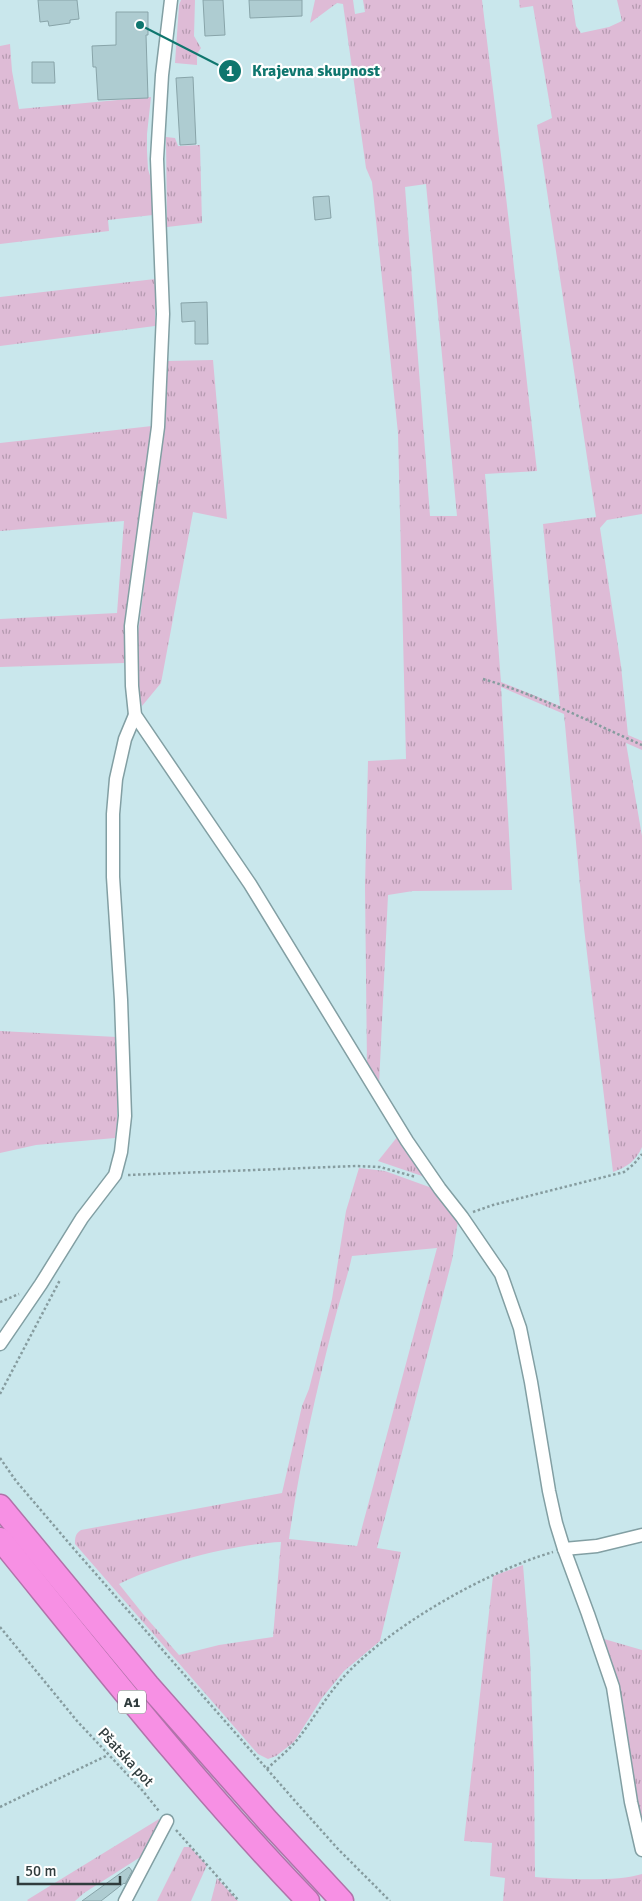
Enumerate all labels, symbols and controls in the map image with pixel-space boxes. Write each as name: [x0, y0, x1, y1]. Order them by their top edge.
callout: Krajevna skupnost: [217, 55, 390, 86]
text: Krajevna skupnost: [252, 61, 380, 81]
text: 1: [226, 62, 234, 80]
road number: A1: [118, 1690, 146, 1714]
street label: Pšatska pot: [94, 1724, 158, 1790]
scale bar: [18, 1854, 120, 1886]
text: 50 m: [25, 1862, 56, 1880]

